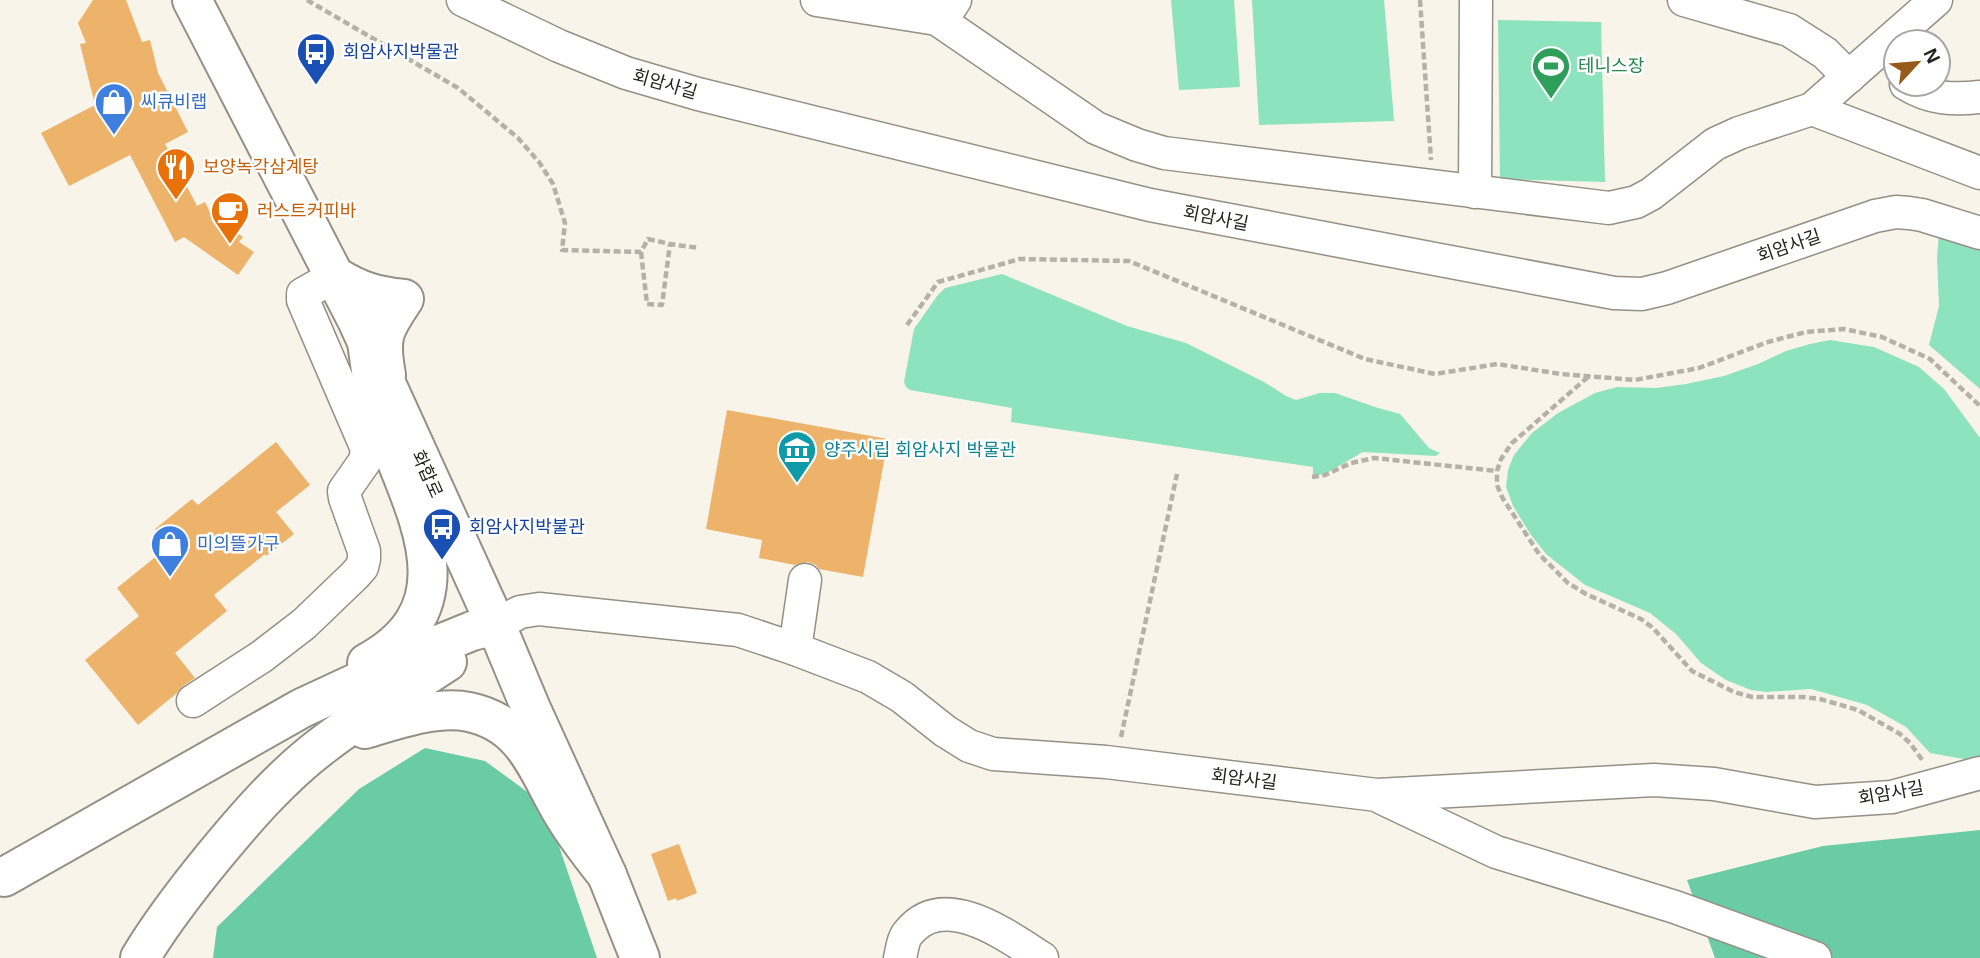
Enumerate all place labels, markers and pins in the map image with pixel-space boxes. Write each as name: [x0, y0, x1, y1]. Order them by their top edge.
bus stop icon: 회암사지박물관: [295, 31, 337, 86]
place label: 회암사지박물관: [343, 42, 459, 62]
sports icon: 테니스장: [1530, 45, 1572, 100]
place label: 테니스장: [1578, 56, 1644, 76]
shop icon: 씨큐비랩: [93, 81, 135, 136]
place label: 씨큐비랩: [141, 92, 207, 112]
restaurant icon: 보양녹각삼계탕: [155, 146, 197, 201]
place label: 보양녹각삼계탕: [203, 157, 319, 177]
cafe icon: 러스트커피바: [209, 190, 251, 245]
place label: 러스트커피바: [257, 201, 357, 221]
museum icon: 양주시립 회암사지 박물관: [776, 429, 818, 484]
place label: 양주시립 회암사지 박물관: [824, 440, 1017, 460]
bus stop icon: 회암사지박불관: [421, 506, 463, 561]
place label: 회암사지박불관: [469, 517, 585, 537]
shop icon: 미의뜰가구: [149, 523, 191, 578]
place label: 미의뜰가구: [197, 534, 280, 554]

